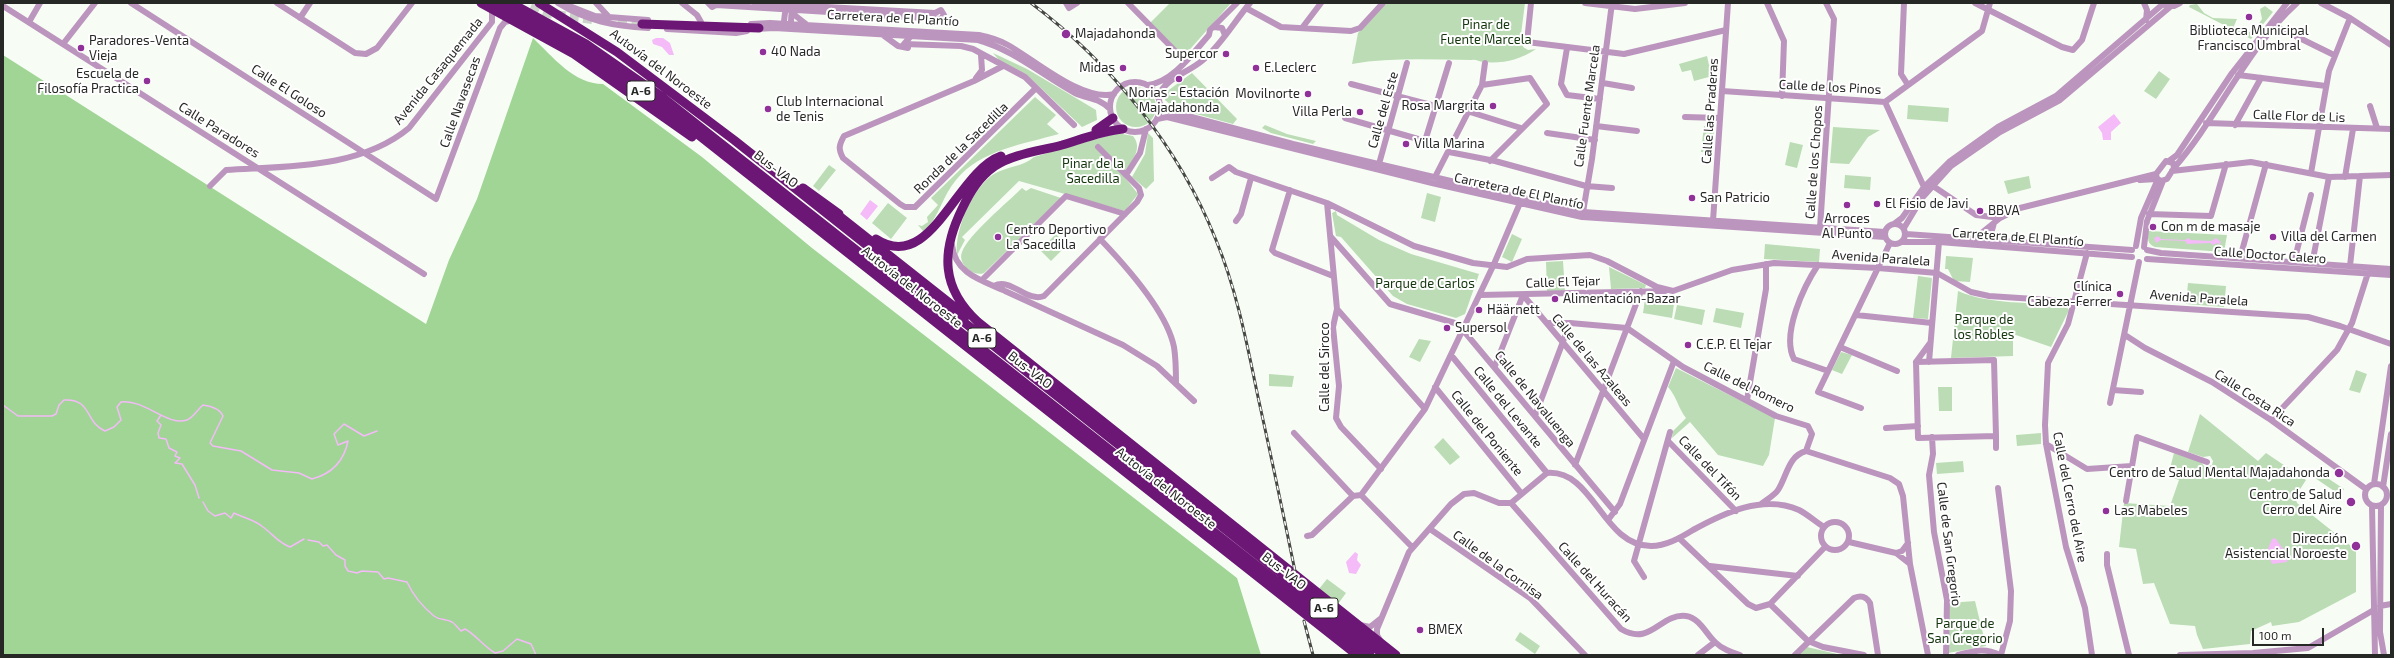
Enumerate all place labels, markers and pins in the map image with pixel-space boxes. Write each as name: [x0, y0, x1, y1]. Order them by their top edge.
marker: Biblioteca Municipal Francisco Umbral: [2244, 12, 2254, 22]
place label: Biblioteca Municipal Francisco Umbral: [2189, 23, 2309, 54]
place label: Majadahonda: [1075, 26, 1156, 42]
marker: Majadahonda: [1060, 28, 1072, 40]
place label: Paradores-Venta Vieja: [89, 33, 189, 64]
marker: Paradores-Venta Vieja: [76, 43, 86, 53]
place label: 40 Nada: [771, 44, 821, 60]
place label: Supercor: [1165, 46, 1218, 62]
marker: 40 Nada: [758, 47, 768, 57]
marker: Supercor: [1221, 49, 1231, 59]
place label: Midas: [1079, 60, 1115, 76]
place label: E.Leclerc: [1264, 60, 1316, 76]
marker: Midas: [1118, 63, 1128, 73]
marker: E.Leclerc: [1251, 63, 1261, 73]
place label: Escuela de Filosofía Practica: [37, 66, 139, 97]
marker: Norias - Estación Majadahonda: [1174, 74, 1184, 84]
marker: Escuela de Filosofía Practica: [142, 76, 152, 86]
place label: Norias - Estación Majadahonda: [1129, 85, 1229, 116]
place label: Movilnorte: [1235, 86, 1300, 102]
marker: Movilnorte: [1303, 89, 1313, 99]
place label: Club Internacional de Tenis: [776, 94, 883, 125]
place label: Rosa Margrita: [1402, 98, 1485, 114]
marker: Rosa Margrita: [1488, 101, 1498, 111]
marker: Club Internacional de Tenis: [763, 104, 773, 114]
place label: Villa Perla: [1292, 104, 1352, 120]
marker: Villa Perla: [1355, 107, 1365, 117]
place label: Villa Marina: [1414, 136, 1485, 152]
marker: Villa Marina: [1401, 139, 1411, 149]
place label: San Patricio: [1700, 190, 1770, 206]
marker: San Patricio: [1687, 193, 1697, 203]
place label: El Fisio de Javi: [1885, 196, 1968, 212]
marker: El Fisio de Javi: [1872, 199, 1882, 209]
marker: Arroces Al Punto: [1842, 200, 1852, 210]
place label: BBVA: [1988, 203, 2020, 219]
marker: BBVA: [1975, 206, 1985, 216]
place label: Arroces Al Punto: [1822, 211, 1872, 242]
place label: Con m de masaje: [2161, 219, 2260, 235]
place label: Centro Deportivo La Sacedilla: [1006, 222, 1106, 253]
marker: Con m de masaje: [2148, 222, 2158, 232]
place label: Villa del Carmen: [2281, 229, 2377, 245]
marker: Centro Deportivo La Sacedilla: [993, 232, 1003, 242]
marker: Villa del Carmen: [2268, 232, 2278, 242]
place label: Clínica Cabeza-Ferrer: [2027, 279, 2112, 310]
marker: Clínica Cabeza-Ferrer: [2115, 289, 2125, 299]
place label: Alimentación-Bazar: [1563, 291, 1681, 307]
marker: Alimentación-Bazar: [1550, 294, 1560, 304]
place label: Häärnett: [1487, 302, 1540, 318]
marker: Häärnett: [1474, 305, 1484, 315]
place label: Supersol: [1455, 320, 1507, 336]
marker: Supersol: [1442, 323, 1452, 333]
place label: C.E.P. El Tejar: [1696, 337, 1772, 353]
marker: C.E.P. El Tejar: [1683, 340, 1693, 350]
place label: Centro de Salud Mental Majadahonda: [2109, 465, 2330, 481]
marker: Centro de Salud Mental Majadahonda: [2333, 467, 2345, 479]
place label: Centro de Salud Cerro del Aire: [2249, 487, 2342, 518]
marker: Centro de Salud Cerro del Aire: [2345, 496, 2357, 508]
place label: Las Mabeles: [2114, 503, 2188, 519]
marker: Las Mabeles: [2101, 506, 2111, 516]
place label: Dirección Asistencial Noroeste: [2225, 531, 2347, 562]
marker: Dirección Asistencial Noroeste: [2350, 540, 2362, 552]
place label: BMEX: [1428, 622, 1463, 638]
marker: BMEX: [1415, 625, 1425, 635]

